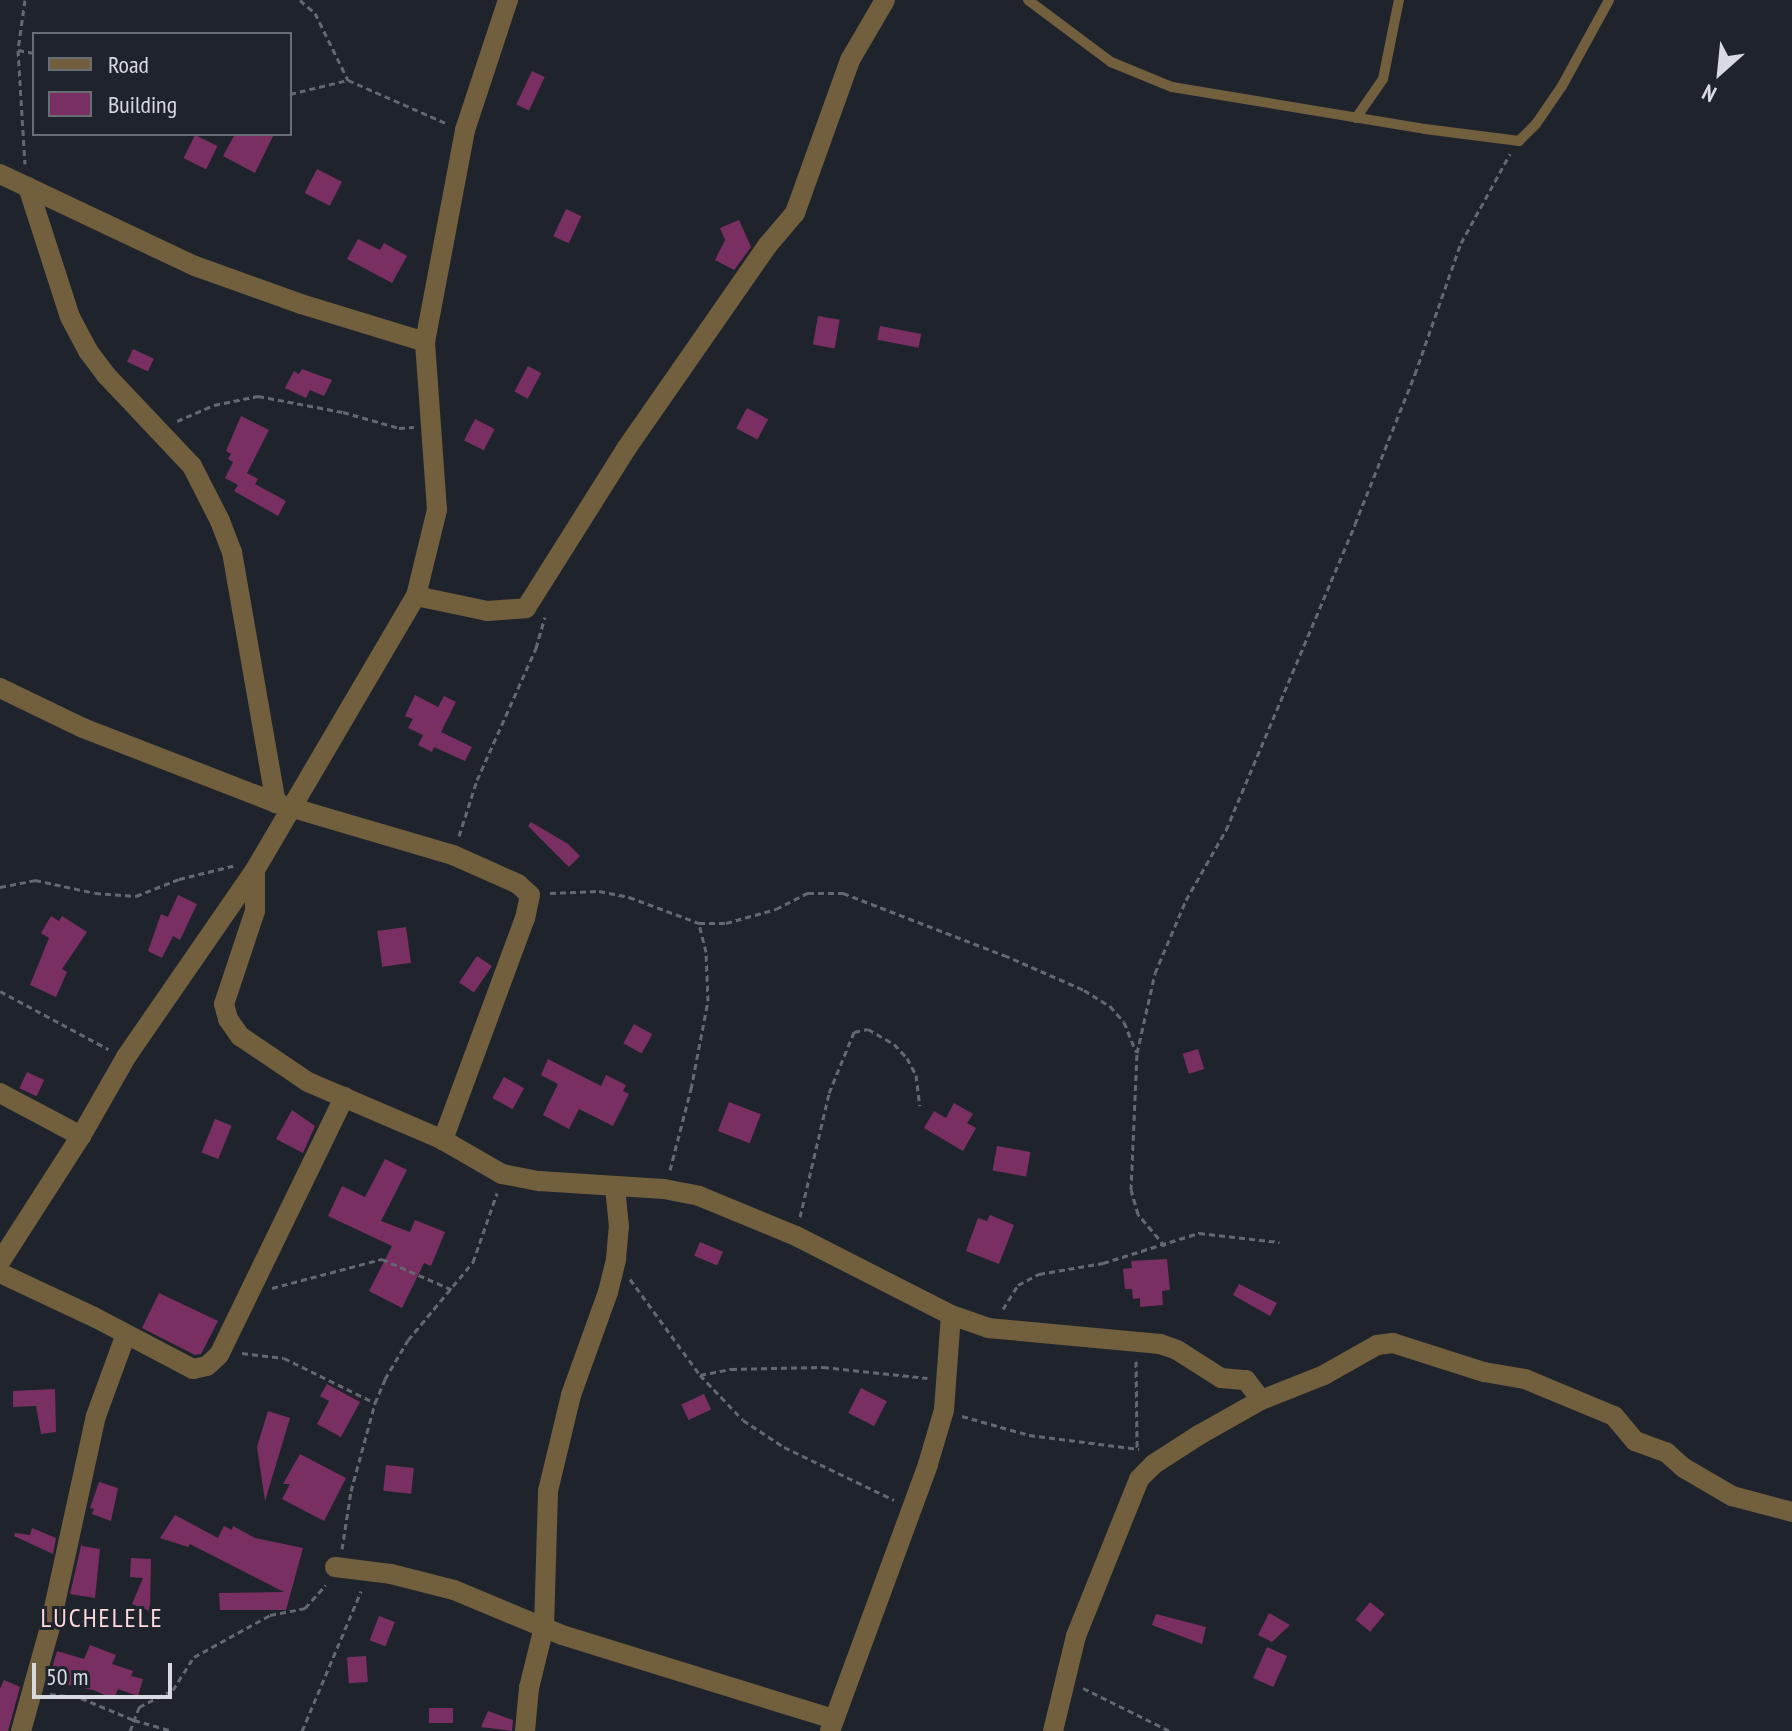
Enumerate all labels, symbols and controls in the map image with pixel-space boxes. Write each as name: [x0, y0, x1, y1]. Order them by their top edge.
legend: [32, 32, 292, 136]
north arrow: [1680, 32, 1760, 112]
text: Road: [108, 49, 149, 80]
text: N: [1697, 78, 1721, 109]
text: Building: [108, 89, 177, 120]
district label: LUCHELELE: [40, 1602, 164, 1634]
scale bar: [36, 1647, 176, 1697]
text: 50 m: [46, 1661, 88, 1692]

